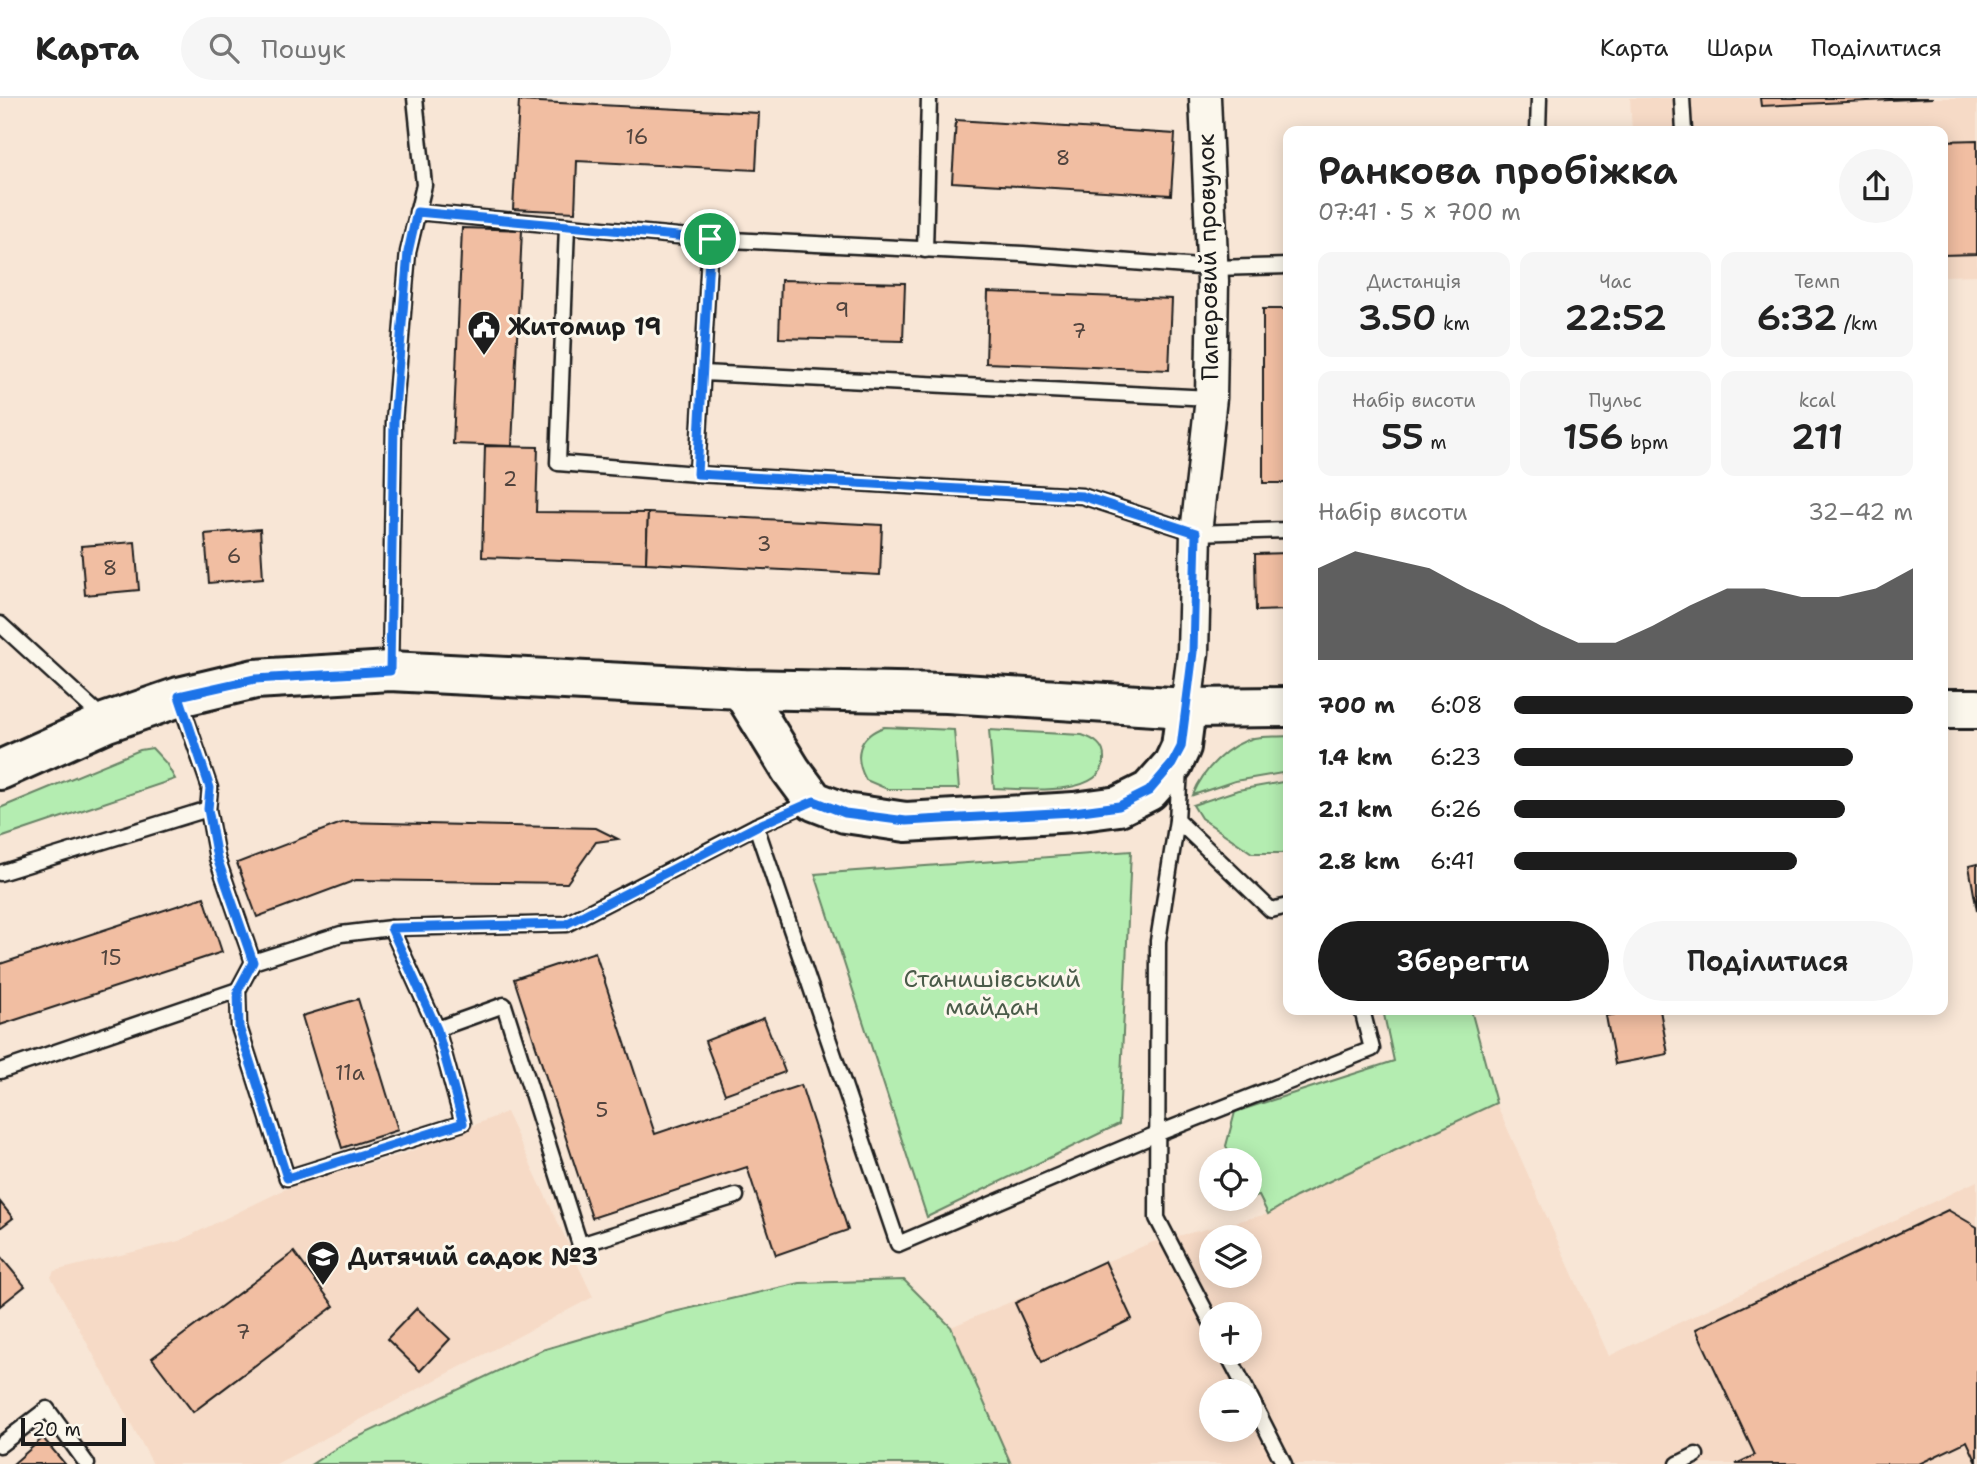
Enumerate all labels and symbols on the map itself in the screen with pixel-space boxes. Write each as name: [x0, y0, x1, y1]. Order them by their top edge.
house number: 16: [626, 123, 648, 151]
street label: Паперовий провулок: [1190, 133, 1226, 381]
house number: 8: [1056, 144, 1070, 172]
pin: [680, 209, 740, 269]
house number: 9: [835, 296, 849, 324]
public building icon: Житомир 19: [465, 308, 503, 357]
place label: Житомир 19: [508, 311, 661, 343]
house number: 7: [1072, 317, 1086, 345]
house number: 2: [503, 465, 517, 493]
house number: 3: [757, 530, 771, 558]
house number: 6: [227, 542, 241, 570]
house number: 8: [103, 554, 117, 582]
house number: 15: [100, 944, 122, 972]
park label: Станишівський майдан: [903, 963, 1081, 1023]
house number: 11а: [335, 1059, 365, 1087]
house number: 5: [596, 1096, 608, 1124]
school or university icon: Дитячий садок №3: [304, 1238, 342, 1287]
place label: Дитячий садок №3: [348, 1241, 598, 1273]
house number: 7: [236, 1318, 250, 1346]
scale bar: [21, 1415, 126, 1447]

